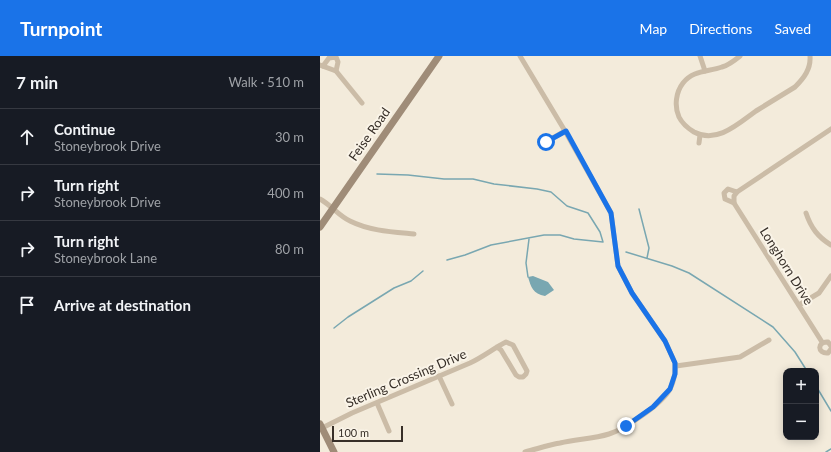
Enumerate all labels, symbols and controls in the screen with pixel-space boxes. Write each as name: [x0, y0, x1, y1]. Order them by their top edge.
text: Turnpoint: [20, 17, 102, 40]
text: Map: [640, 20, 667, 37]
text: Directions: [689, 20, 752, 37]
text: Saved: [774, 20, 811, 37]
text: 7 min: [16, 72, 58, 93]
text: Walk · 510 m: [228, 74, 304, 90]
street label: Feise Road: [345, 104, 393, 164]
text: Continue: [54, 120, 115, 138]
icon: ahead: [16, 126, 38, 148]
text: 30 m: [275, 129, 304, 145]
route start: [537, 133, 555, 151]
text: Stoneybrook Drive: [54, 138, 161, 154]
text: Turn right: [54, 176, 119, 194]
icon: right: [16, 182, 38, 204]
text: 400 m: [267, 185, 304, 201]
text: Stoneybrook Drive: [54, 194, 161, 210]
street label: Longhorn Drive: [757, 224, 817, 308]
text: Turn right: [54, 232, 119, 250]
icon: right: [16, 238, 38, 260]
text: 80 m: [275, 241, 304, 257]
text: Stoneybrook Lane: [54, 250, 157, 266]
icon: arrive: [16, 294, 38, 316]
text: Arrive at destination: [54, 296, 191, 314]
street label: Sterling Crossing Drive: [343, 345, 469, 411]
map controls: [783, 368, 819, 440]
button: +: [783, 368, 819, 404]
button: −: [783, 404, 819, 440]
route end: [617, 417, 635, 435]
scale bar: [332, 424, 403, 443]
text: 100 m: [338, 426, 369, 439]

